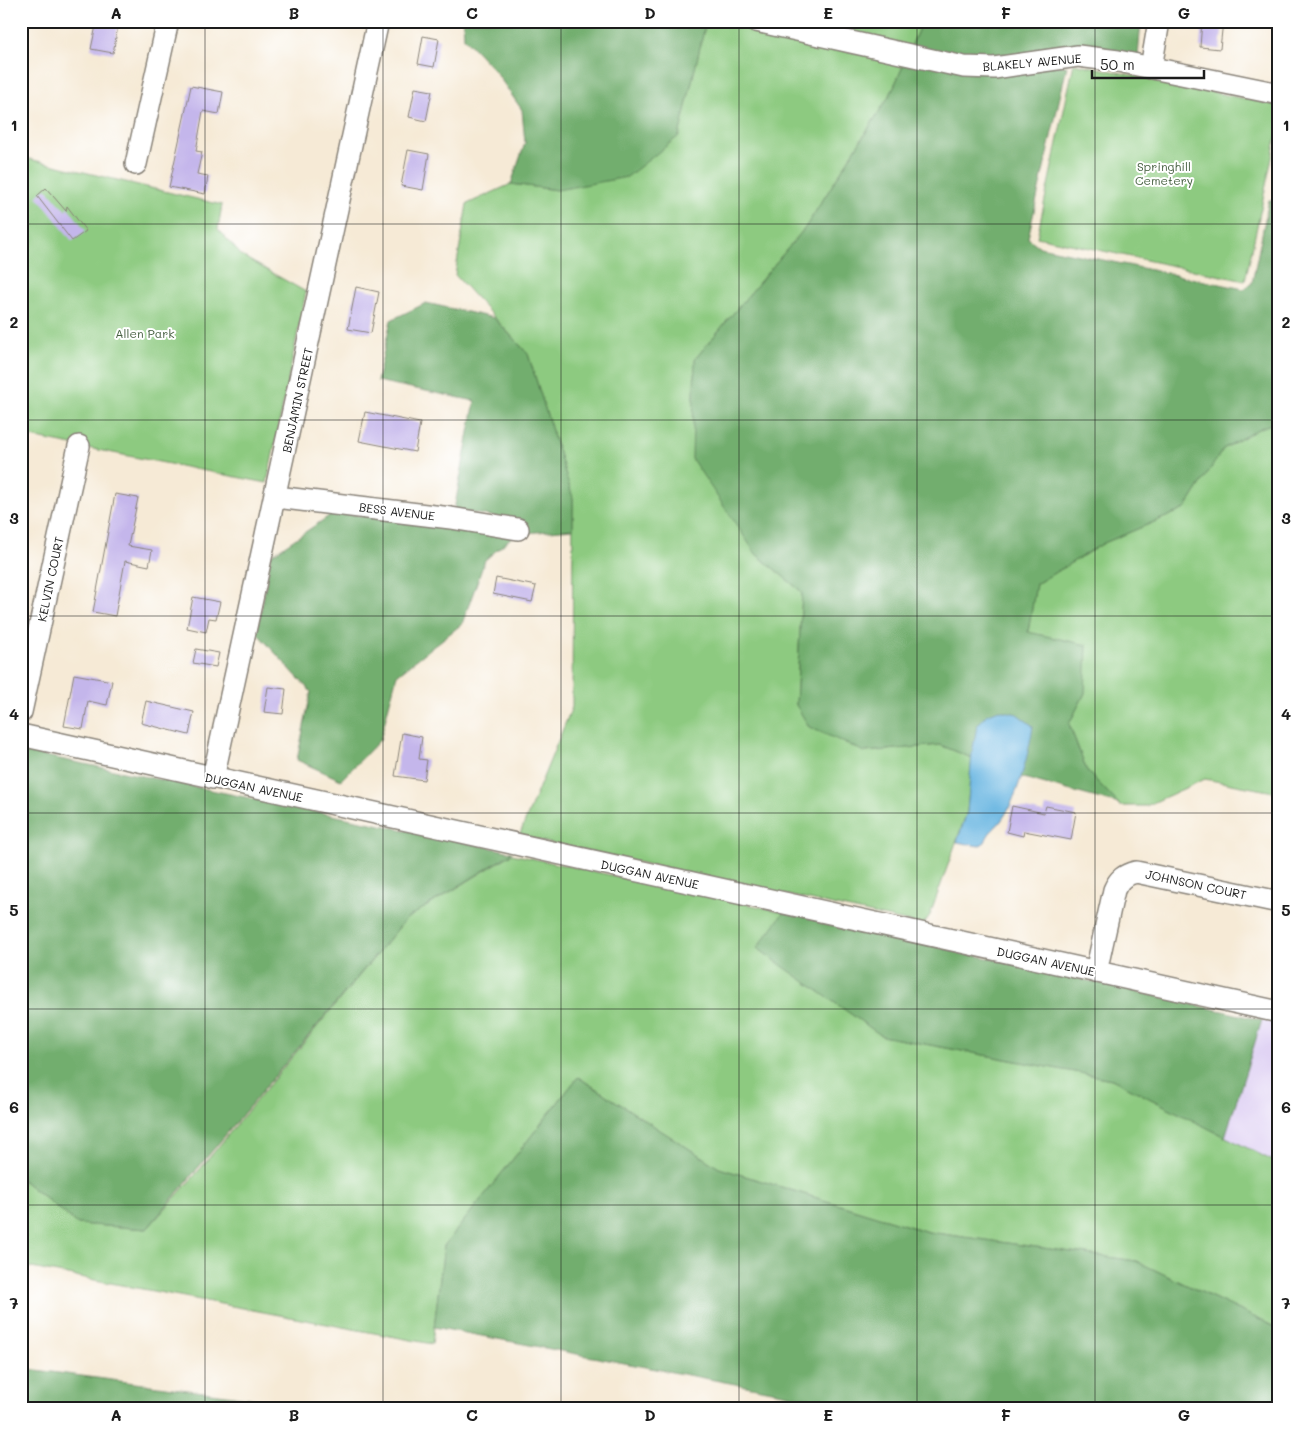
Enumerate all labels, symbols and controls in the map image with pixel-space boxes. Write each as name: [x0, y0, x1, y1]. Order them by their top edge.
text: A: [110, 2, 122, 23]
text: B: [289, 2, 299, 23]
text: C: [466, 2, 478, 23]
text: D: [644, 2, 656, 23]
text: E: [823, 2, 833, 23]
text: F: [1001, 2, 1011, 23]
text: G: [1178, 2, 1190, 23]
scale bar: [1092, 48, 1205, 80]
street label: BLAKELY AVENUE: [982, 50, 1082, 74]
text: 50 m: [1100, 54, 1135, 74]
text: 1: [10, 114, 18, 135]
text: 1: [1282, 114, 1290, 135]
park label: Springhill Cemetery: [1135, 158, 1193, 188]
text: 2: [10, 311, 19, 332]
text: 2: [1282, 311, 1291, 332]
park label: Allen Park: [115, 325, 175, 341]
street label: BENJAMIN STREET: [278, 346, 316, 454]
street label: BESS AVENUE: [358, 498, 436, 524]
text: 3: [9, 507, 19, 528]
text: 3: [1281, 507, 1291, 528]
street label: KELVIN COURT: [33, 535, 67, 623]
text: 4: [9, 703, 19, 724]
text: 4: [1281, 703, 1291, 724]
street label: DUGGAN AVENUE: [203, 769, 305, 805]
street label: DUGGAN AVENUE: [599, 856, 701, 892]
street label: JOHNSON COURT: [1144, 865, 1248, 903]
text: 5: [9, 899, 19, 920]
text: 5: [1281, 899, 1291, 920]
street label: DUGGAN AVENUE: [995, 943, 1097, 979]
text: 6: [9, 1096, 19, 1117]
text: 6: [1281, 1096, 1291, 1117]
text: 7: [10, 1292, 19, 1313]
text: 7: [1282, 1292, 1291, 1313]
text: A: [110, 1404, 122, 1425]
text: B: [289, 1404, 299, 1425]
text: C: [466, 1404, 478, 1425]
text: D: [644, 1404, 656, 1425]
text: E: [823, 1404, 833, 1425]
text: F: [1001, 1404, 1011, 1425]
text: G: [1178, 1404, 1190, 1425]

